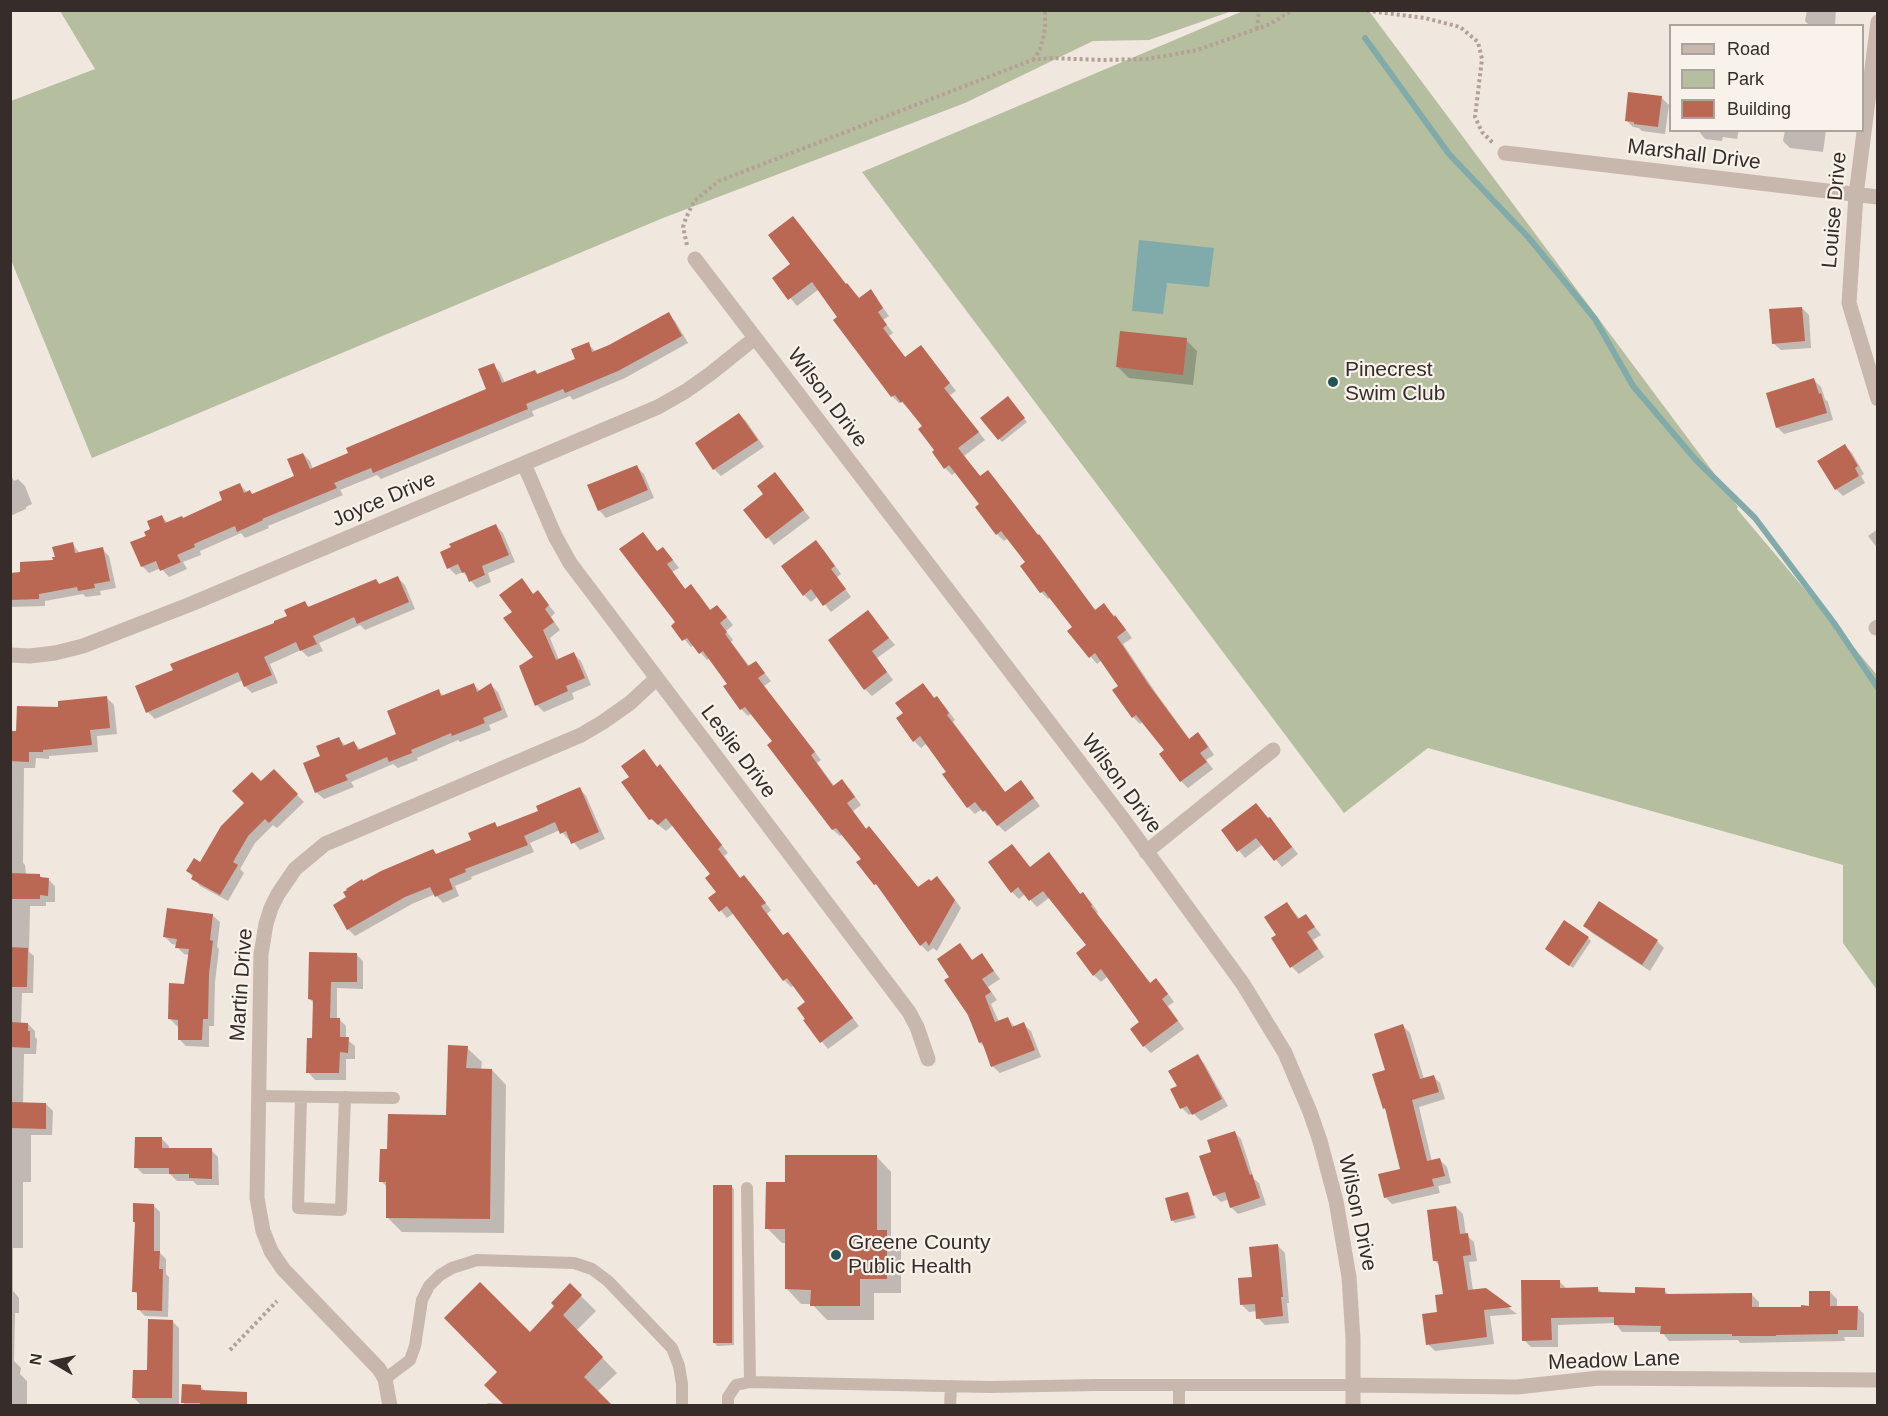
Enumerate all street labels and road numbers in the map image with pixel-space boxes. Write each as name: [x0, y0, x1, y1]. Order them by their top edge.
street label: Marshall Drive: [1626, 134, 1762, 176]
street label: Louise Drive: [1817, 151, 1853, 269]
street label: Wilson Drive: [781, 343, 873, 453]
street label: Joyce Drive: [329, 467, 439, 533]
street label: Leslie Drive: [695, 701, 781, 803]
street label: Wilson Drive: [1075, 729, 1167, 839]
street label: Martin Drive: [225, 928, 259, 1042]
street label: Wilson Drive: [1332, 1153, 1382, 1273]
street label: Meadow Lane: [1548, 1346, 1680, 1376]

